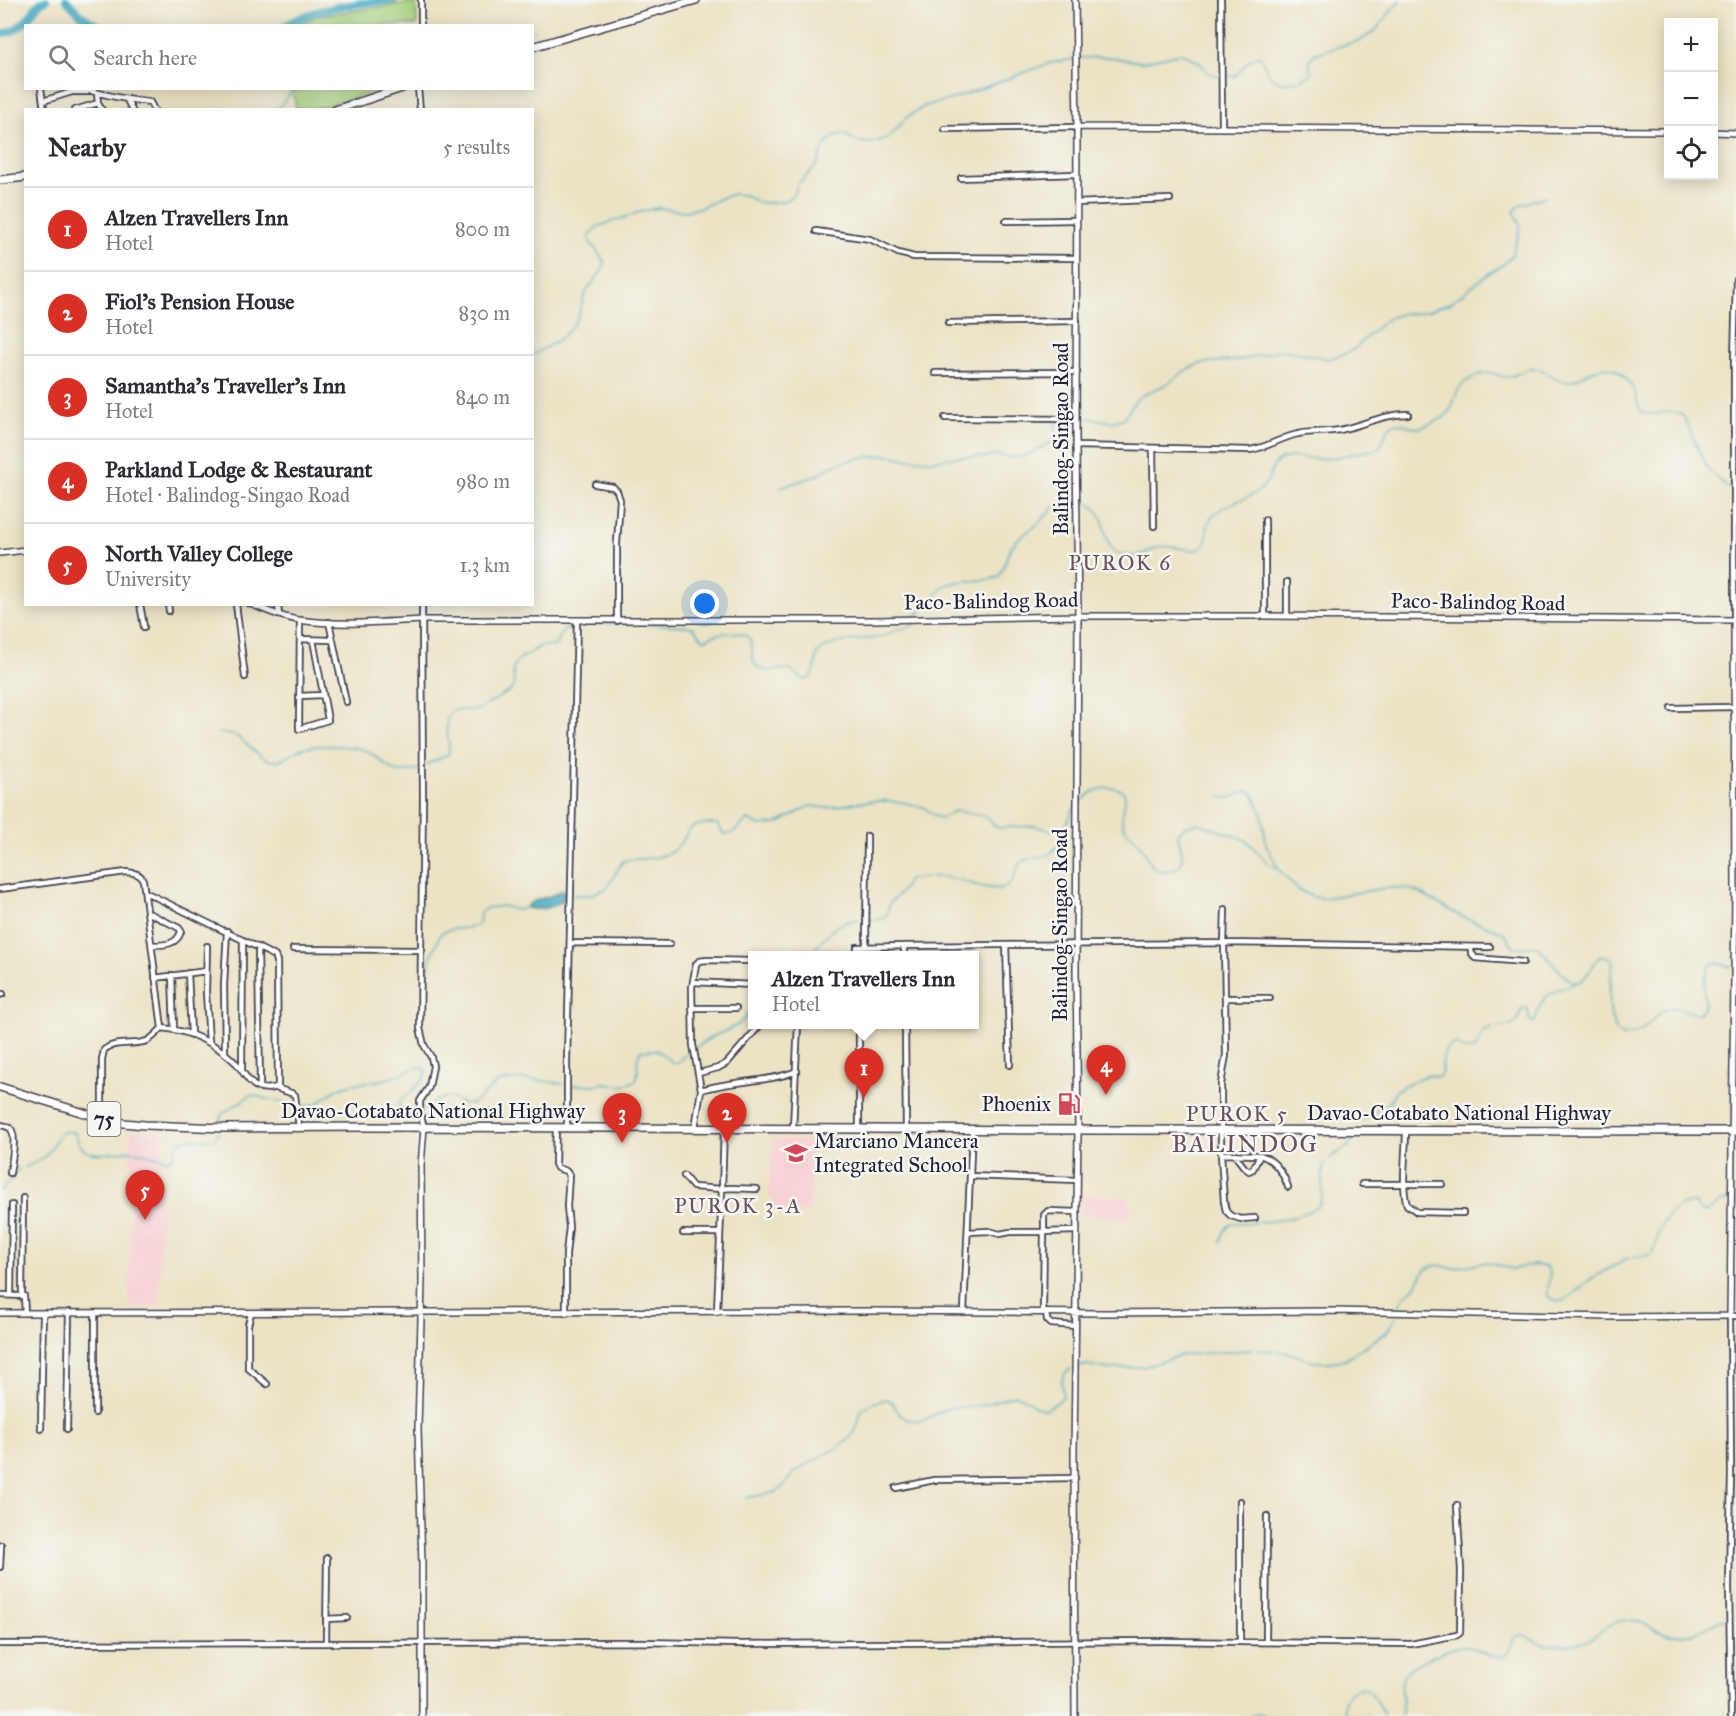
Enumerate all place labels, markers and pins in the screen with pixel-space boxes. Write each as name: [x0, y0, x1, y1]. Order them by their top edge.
pin: 4: [1086, 1046, 1126, 1095]
pin: 1: [844, 1048, 884, 1098]
place label: Phoenix: [981, 1091, 1052, 1117]
fuel station icon: Phoenix: [1056, 1091, 1082, 1117]
pin: 3: [602, 1094, 642, 1143]
pin: 2: [708, 1094, 746, 1143]
place label: Marciano Mancera Integrated School: [814, 1128, 979, 1178]
school or university icon: Marciano Mancera Integrated School: [783, 1140, 809, 1166]
pin: 5: [126, 1170, 164, 1220]

